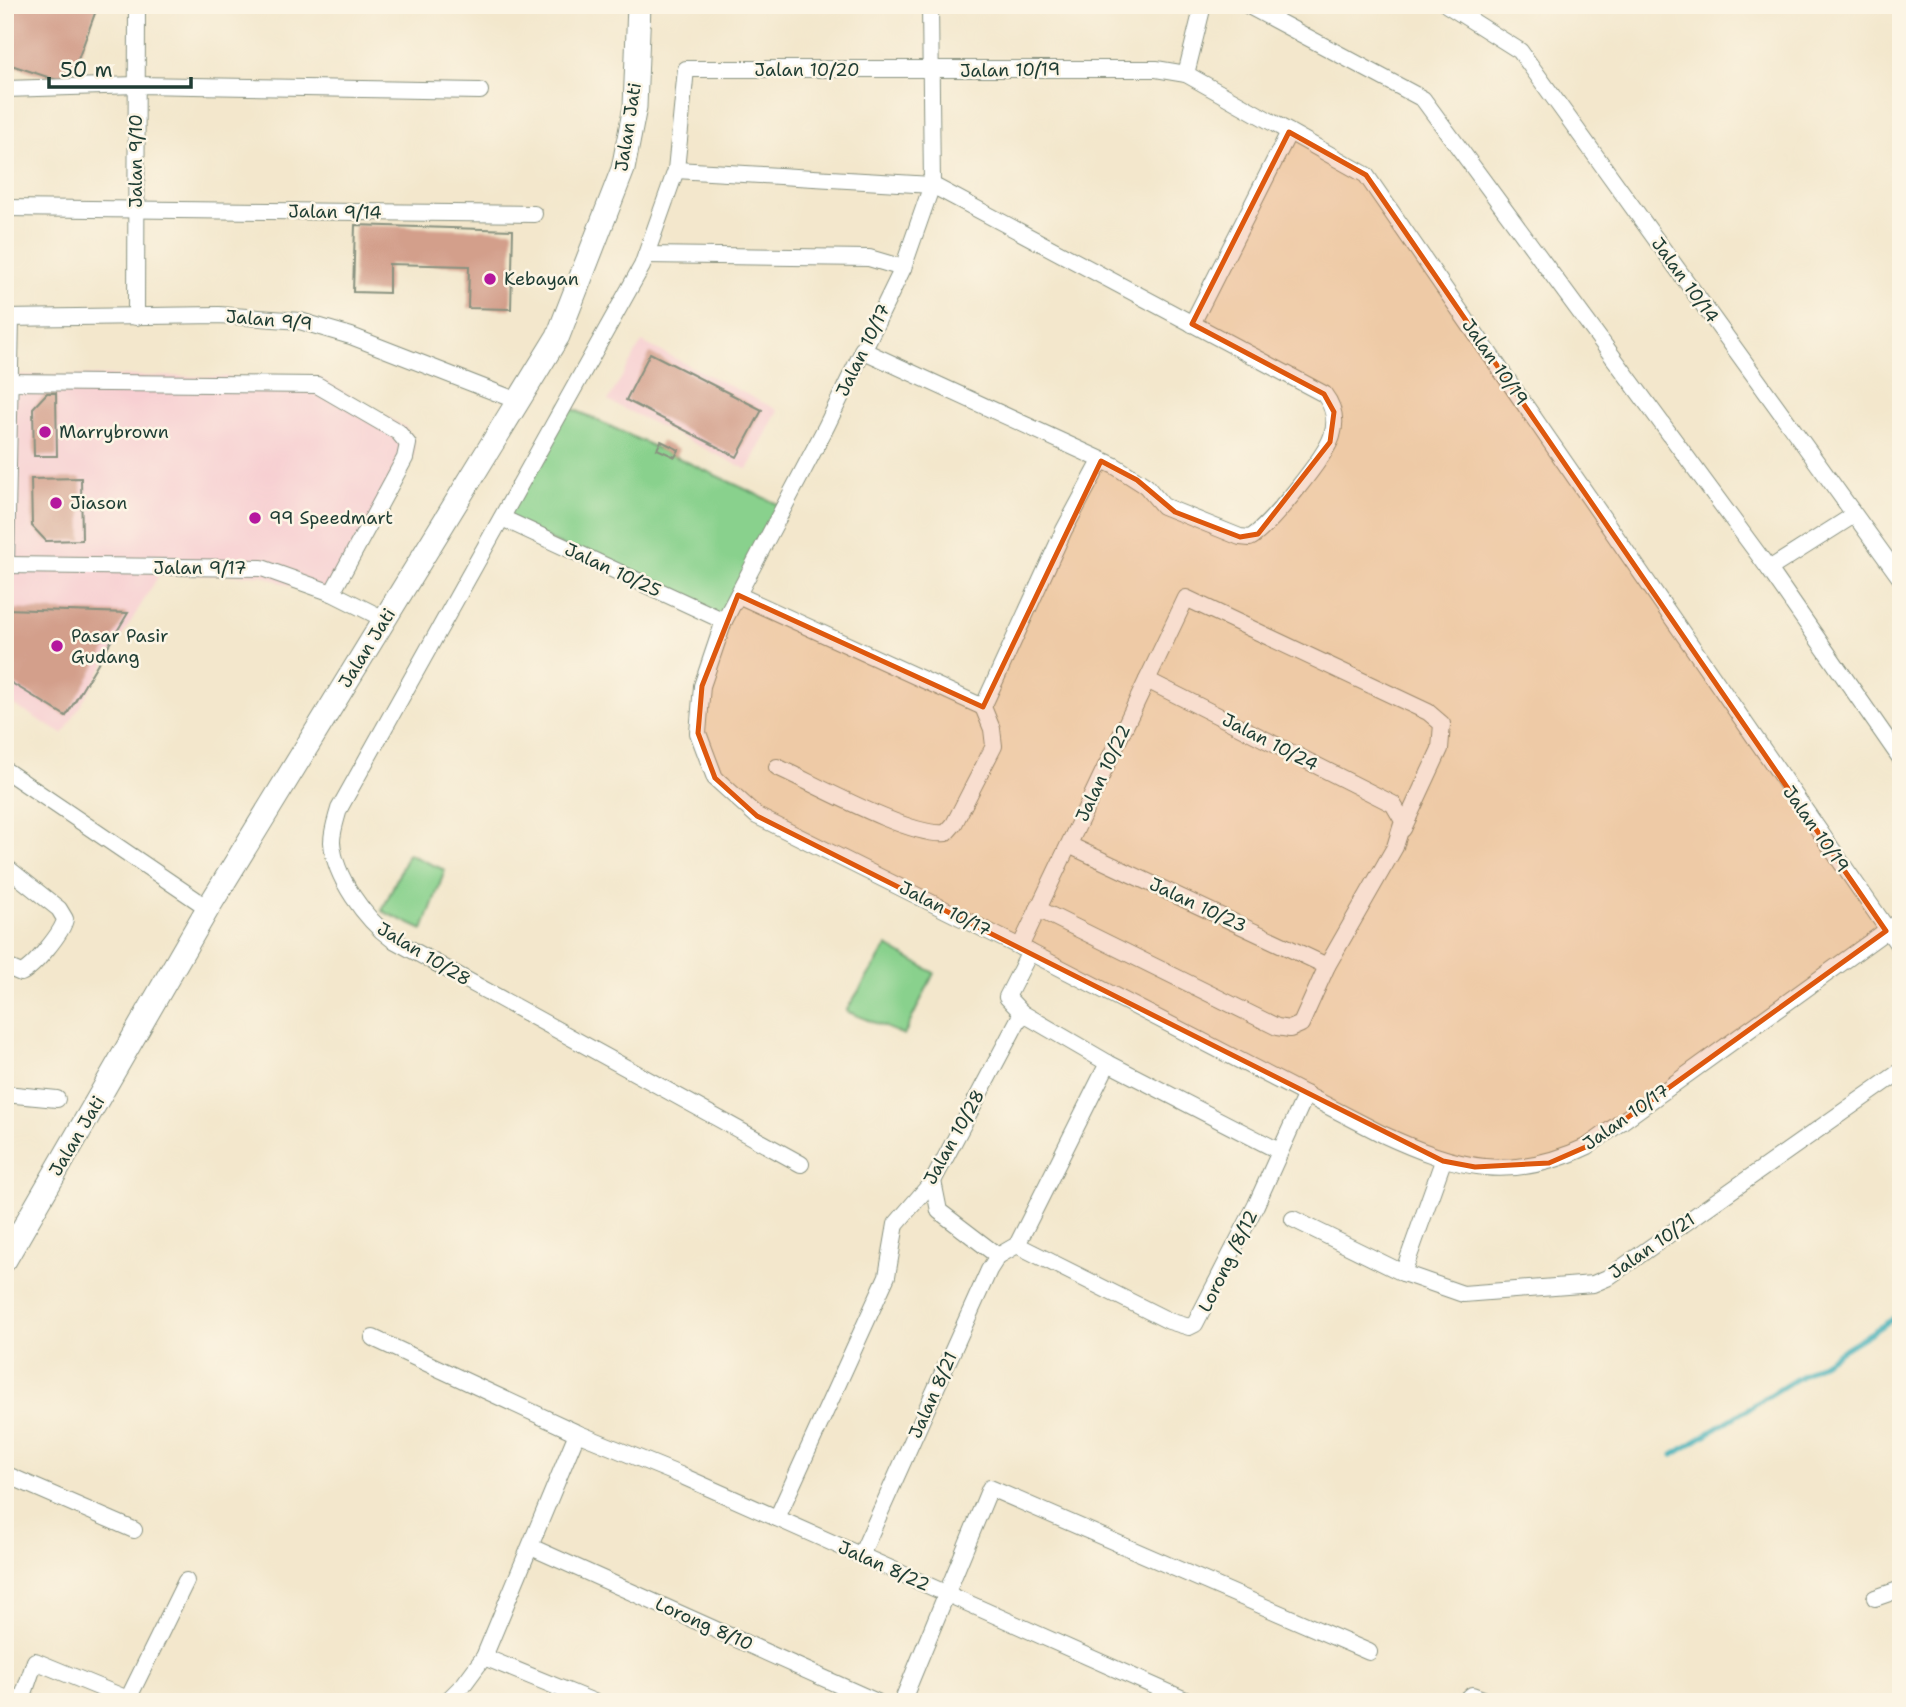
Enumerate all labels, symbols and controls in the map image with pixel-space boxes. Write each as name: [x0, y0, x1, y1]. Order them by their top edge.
scale bar: [49, 46, 191, 90]
text: 50 m: [60, 56, 113, 84]
street label: Jalan 10/19: [960, 57, 1060, 83]
street label: Jalan 10/20: [754, 58, 860, 82]
street label: Jalan Jati: [609, 81, 647, 173]
street label: Jalan 9/10: [124, 114, 148, 208]
street label: Jalan 9/14: [288, 199, 382, 225]
street label: Jalan 10/14: [1646, 232, 1724, 328]
place label: Kebayan: [504, 267, 579, 291]
marker: Kebayan: [482, 271, 498, 287]
street label: Jalan 10/17: [830, 300, 896, 400]
street label: Jalan 9/9: [225, 304, 313, 336]
street label: Jalan 10/19: [1456, 314, 1534, 410]
place label: Marrybrown: [59, 420, 169, 444]
marker: Marrybrown: [37, 424, 53, 440]
place label: Jiason: [70, 491, 127, 515]
marker: Jiason: [48, 495, 64, 511]
place label: 99 Speedmart: [269, 506, 393, 530]
marker: 99 Speedmart: [247, 510, 263, 526]
street label: Jalan 10/25: [561, 537, 665, 603]
street label: Jalan 9/17: [153, 556, 247, 580]
street label: Jalan Jati: [333, 604, 401, 692]
place label: Pasar Pasir Gudang: [71, 624, 168, 669]
marker: Pasar Pasir Gudang: [49, 638, 65, 654]
street label: Jalan 10/24: [1218, 708, 1322, 776]
street label: Jalan 10/22: [1070, 720, 1136, 826]
street label: Jalan 10/19: [1777, 781, 1855, 877]
street label: Jalan 10/23: [1145, 872, 1251, 938]
street label: Jalan 10/17: [895, 876, 995, 942]
street label: Jalan 10/28: [373, 917, 475, 991]
street label: Jalan 10/17: [1578, 1078, 1674, 1156]
street label: Jalan 10/28: [918, 1085, 990, 1189]
street label: Jalan Jati: [44, 1091, 110, 1181]
street label: Lorong /8/12: [1193, 1206, 1263, 1316]
street label: Jalan 10/21: [1604, 1208, 1700, 1284]
street label: Jalan 8/21: [903, 1348, 963, 1442]
street label: Jalan 8/22: [834, 1535, 934, 1597]
street label: Lorong 8/10: [651, 1592, 757, 1656]

